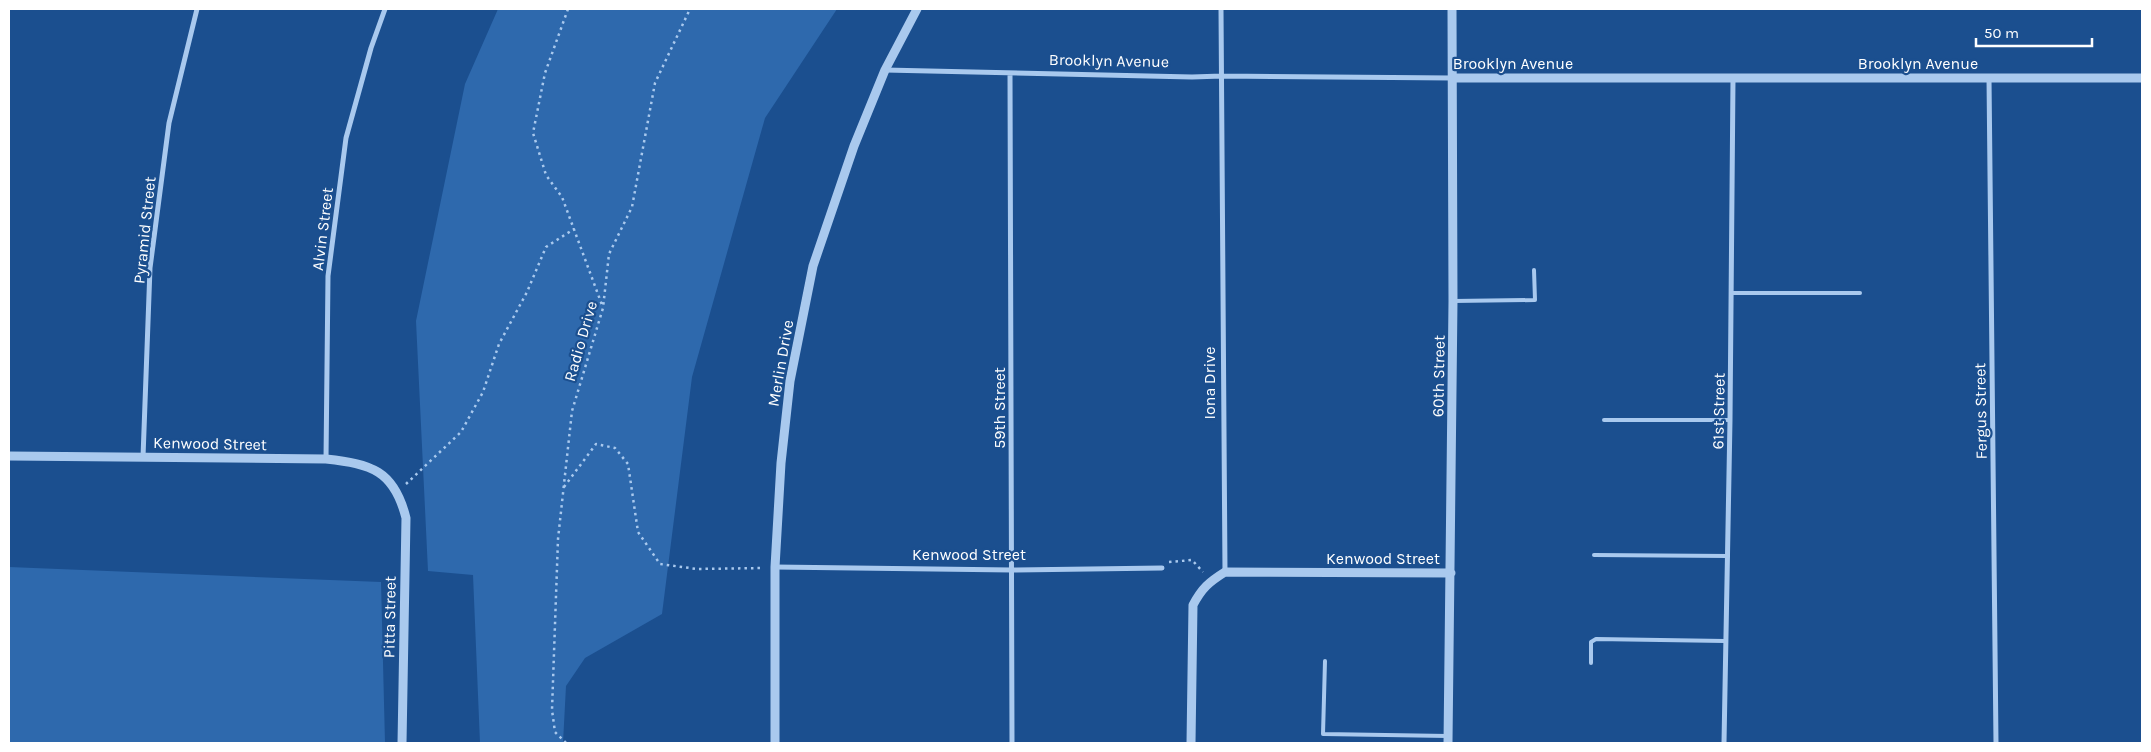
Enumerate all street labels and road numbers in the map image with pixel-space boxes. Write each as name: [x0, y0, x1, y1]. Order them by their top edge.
street label: Brooklyn Avenue: [1049, 50, 1169, 71]
street label: Brooklyn Avenue: [1453, 54, 1573, 73]
street label: Brooklyn Avenue: [1858, 54, 1978, 73]
street label: Pyramid Street: [129, 175, 160, 285]
street label: Alvin Street: [308, 186, 337, 272]
street label: Radio Drive: [560, 299, 601, 384]
street label: Merlin Drive: [764, 318, 797, 408]
street label: 60th Street: [1428, 335, 1449, 417]
street label: Iona Drive: [1200, 347, 1219, 419]
street label: Fergus Street: [1970, 363, 1991, 459]
street label: 59th Street: [990, 367, 1009, 449]
street label: 61st Street: [1708, 373, 1729, 449]
street label: Kenwood Street: [153, 433, 267, 454]
street label: Kenwood Street: [912, 545, 1026, 564]
street label: Kenwood Street: [1326, 549, 1440, 568]
street label: Pitta Street: [379, 576, 400, 658]

